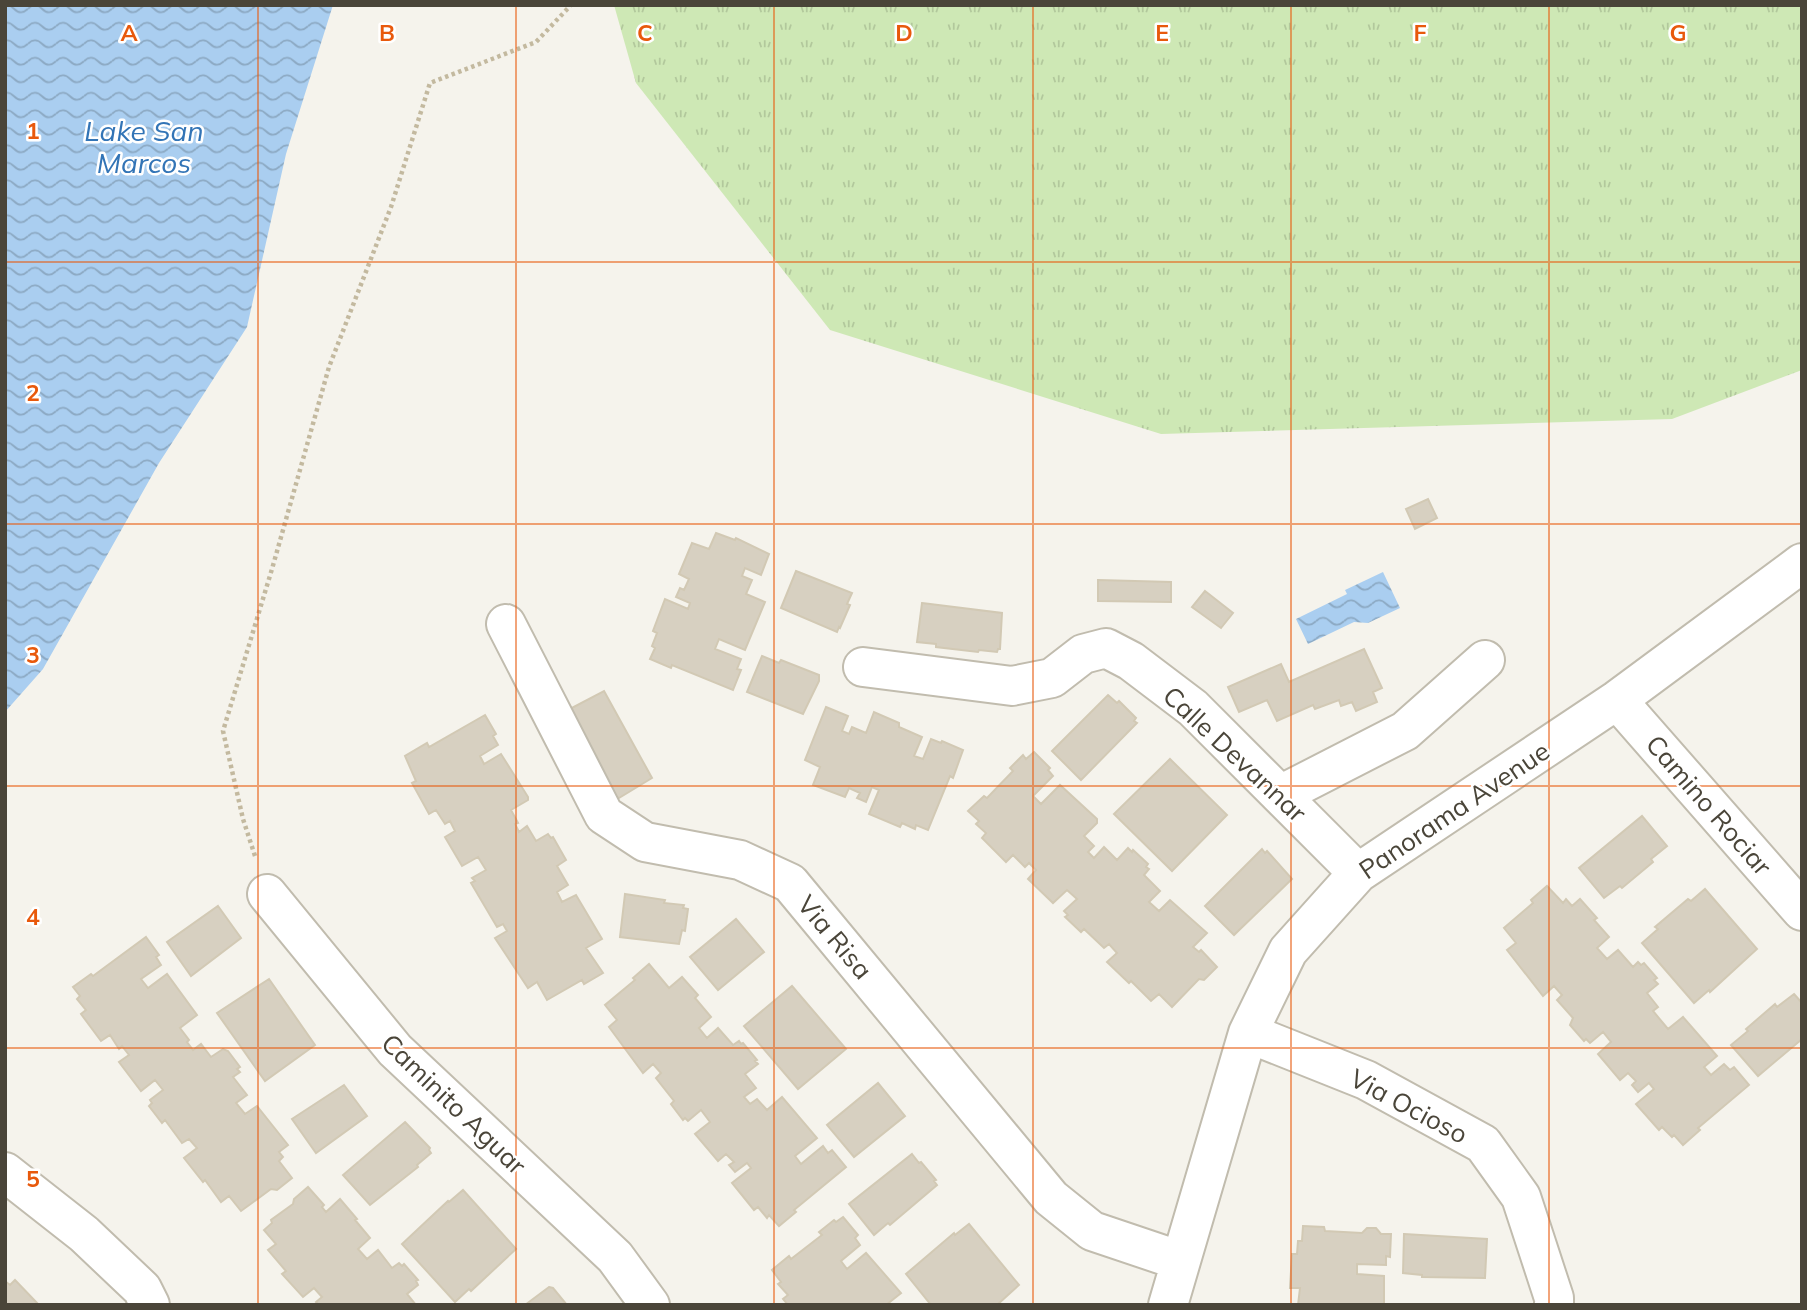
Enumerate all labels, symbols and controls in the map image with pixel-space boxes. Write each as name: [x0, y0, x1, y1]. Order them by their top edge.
text: A: [120, 18, 138, 47]
text: B: [379, 18, 395, 47]
text: C: [637, 18, 653, 47]
text: D: [895, 18, 913, 47]
text: E: [1155, 18, 1169, 47]
text: F: [1413, 18, 1427, 47]
text: G: [1669, 18, 1687, 47]
water label: Lake San Marcos: [84, 113, 204, 180]
text: 1: [26, 116, 40, 145]
text: 2: [26, 378, 40, 407]
text: 3: [26, 640, 40, 669]
street label: Calle Devannar: [1156, 679, 1314, 829]
street label: Camino Rociar: [1639, 728, 1779, 882]
street label: Panorama Avenue: [1352, 734, 1556, 886]
street label: Via Risa: [790, 888, 880, 986]
text: 4: [26, 902, 40, 931]
street label: Caminito Aguar: [375, 1027, 534, 1182]
street label: Via Ocioso: [1345, 1061, 1473, 1151]
text: 5: [26, 1164, 40, 1193]

